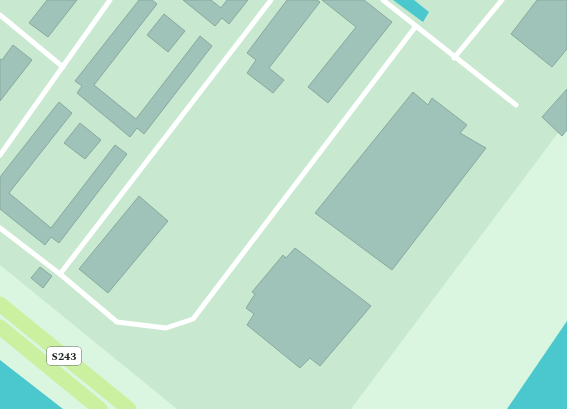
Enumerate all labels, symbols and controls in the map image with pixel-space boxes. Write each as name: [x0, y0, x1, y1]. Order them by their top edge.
road number: S243: [47, 347, 81, 365]

